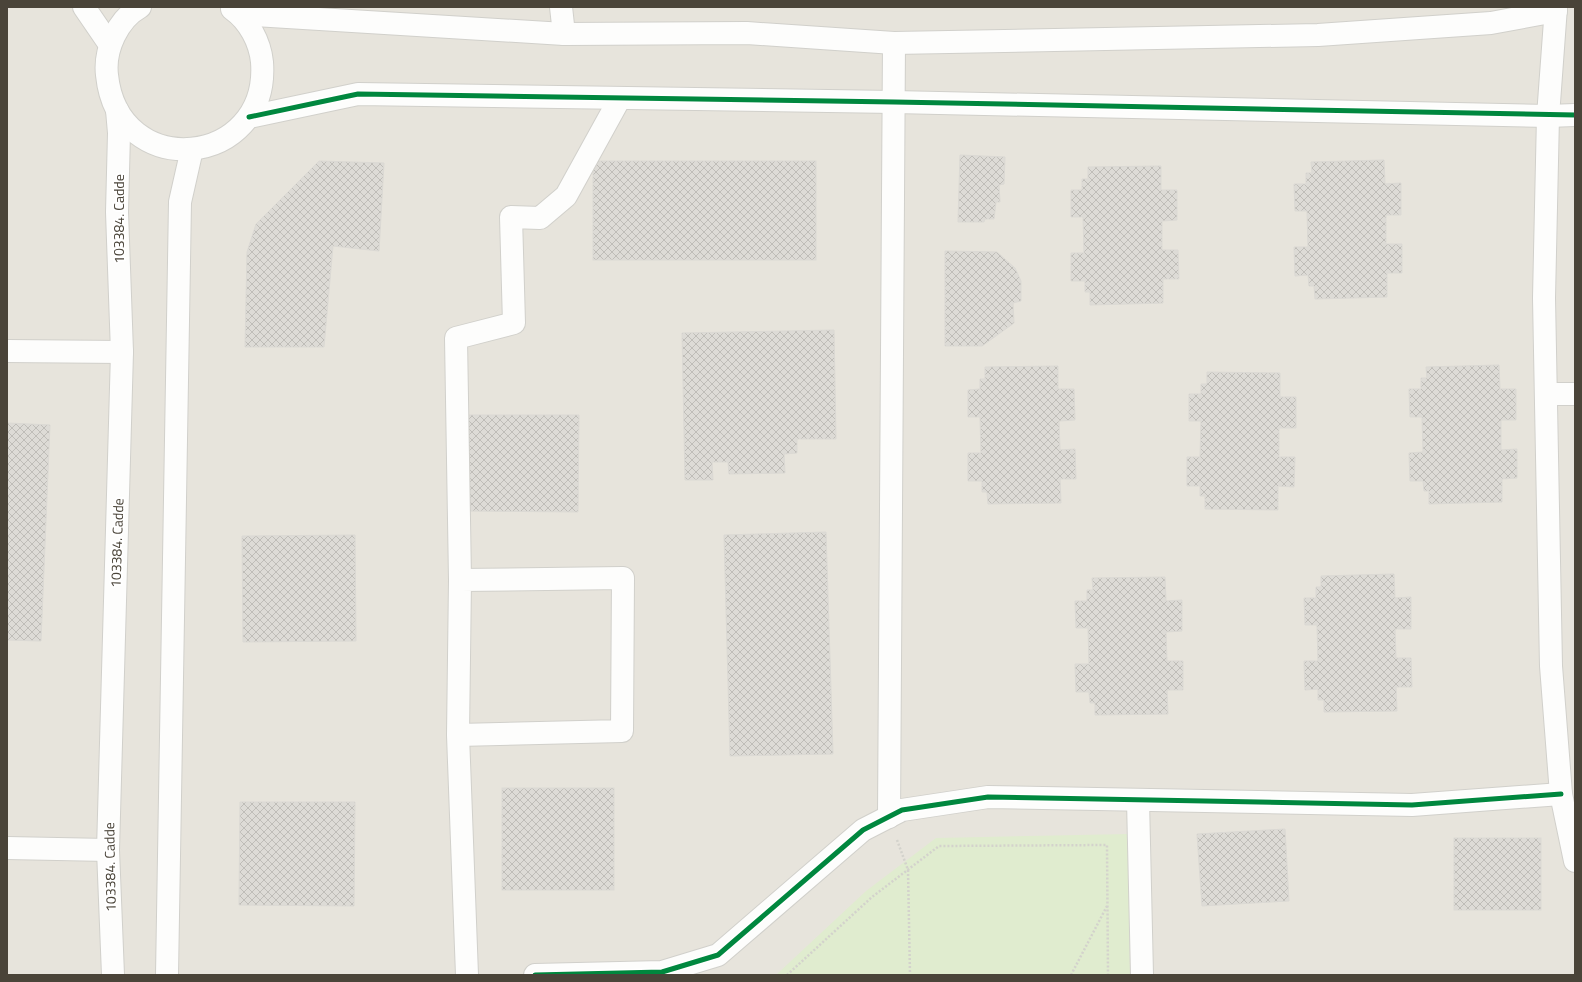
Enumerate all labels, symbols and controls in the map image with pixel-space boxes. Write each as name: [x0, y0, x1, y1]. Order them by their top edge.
street label: 103384. Cadde: [108, 174, 129, 264]
street label: 103384. Cadde: [104, 498, 129, 588]
street label: 103384. Cadde: [98, 822, 121, 912]

